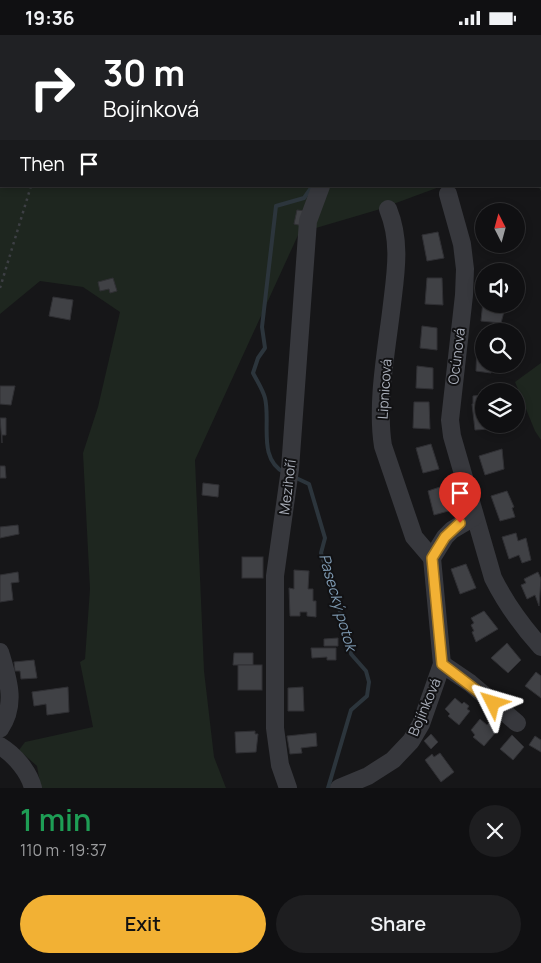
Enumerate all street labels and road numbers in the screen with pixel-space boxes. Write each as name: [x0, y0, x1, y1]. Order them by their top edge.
street label: Ocúnová: [443, 327, 469, 385]
street label: Lipnicová: [372, 358, 396, 420]
street label: Mezihoří: [274, 458, 300, 516]
street label: Bojínková: [403, 675, 445, 739]

